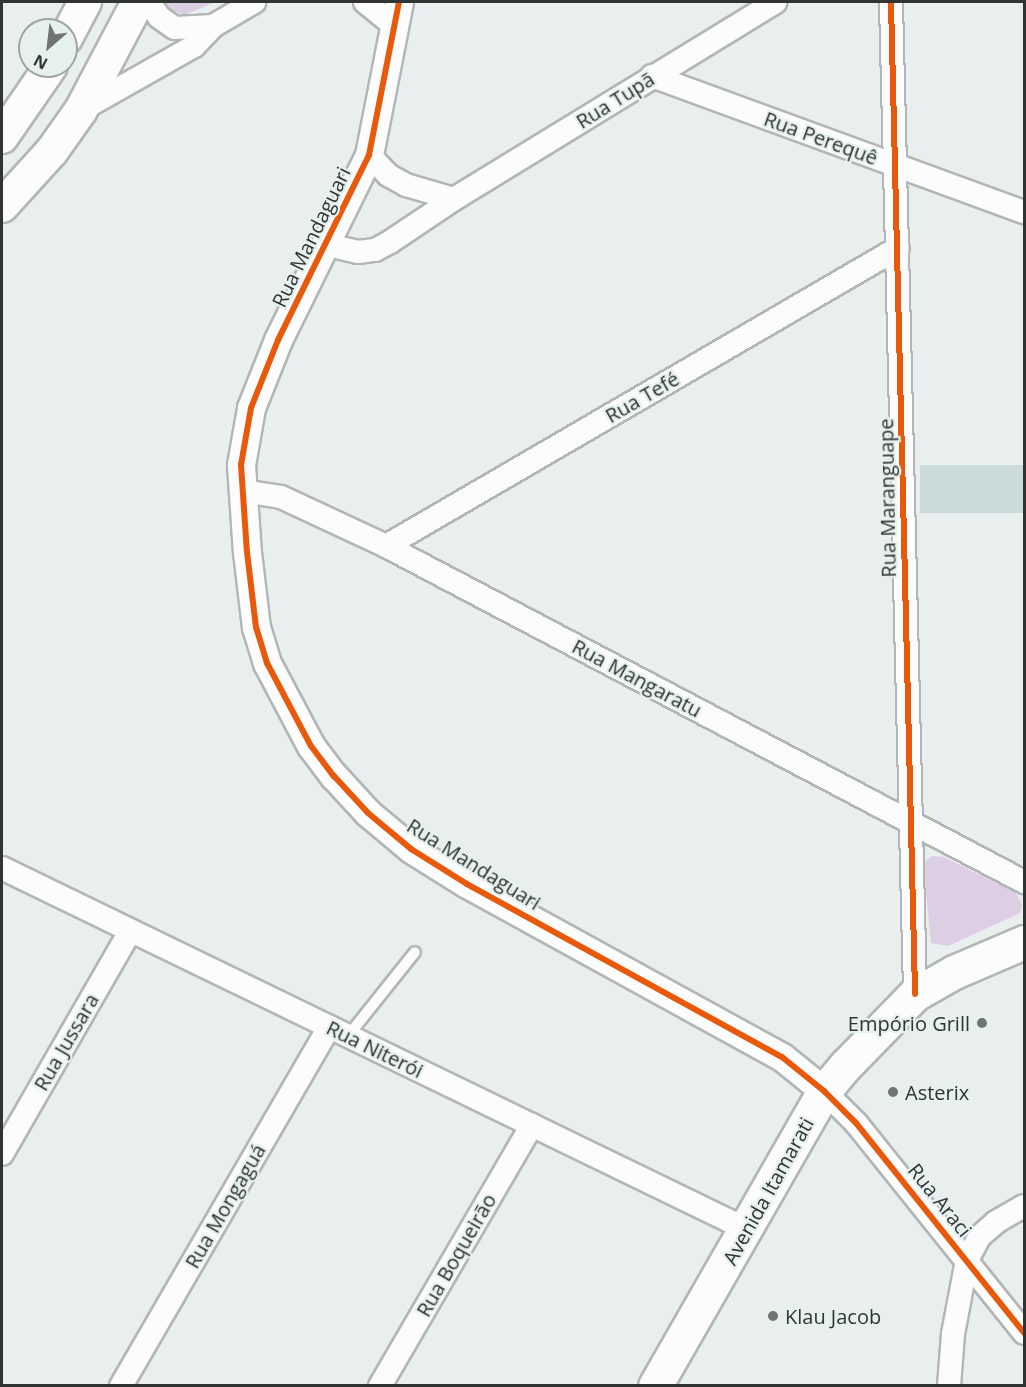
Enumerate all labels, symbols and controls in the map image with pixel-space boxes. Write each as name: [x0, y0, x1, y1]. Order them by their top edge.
north arrow: [18, 18, 78, 78]
text: N: [30, 49, 51, 75]
street label: Rua Tupã: [572, 67, 658, 133]
street label: Rua Perequê: [761, 106, 881, 170]
street label: Rua Mandaguari: [267, 163, 355, 311]
street label: Rua Tefé: [601, 366, 683, 428]
street label: Rua Maranguape: [874, 418, 900, 578]
street label: Rua Mangaratu: [568, 634, 706, 722]
street label: Rua Mandaguari: [403, 813, 545, 915]
street label: Rua Jussara: [29, 989, 103, 1095]
place label: Empório Grill: [848, 1011, 970, 1035]
street label: Rua Niterói: [323, 1015, 427, 1083]
marker: Empório Grill: [975, 1016, 989, 1030]
place label: Asterix: [905, 1080, 969, 1104]
marker: Asterix: [886, 1085, 900, 1099]
street label: Avenida Itamarati: [718, 1113, 818, 1269]
street label: Rua Mongaguá: [180, 1140, 270, 1272]
street label: Rua Araci: [903, 1158, 977, 1242]
street label: Rua Boqueirão: [411, 1189, 501, 1321]
place label: Klau Jacob: [785, 1304, 881, 1328]
marker: Klau Jacob: [766, 1309, 780, 1323]

